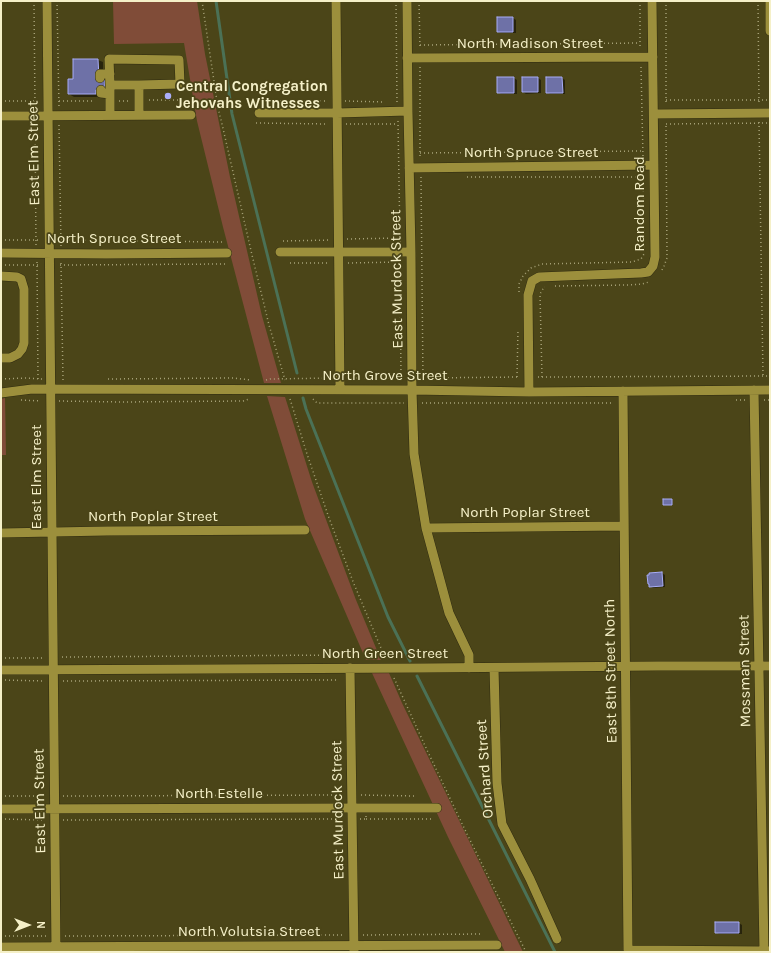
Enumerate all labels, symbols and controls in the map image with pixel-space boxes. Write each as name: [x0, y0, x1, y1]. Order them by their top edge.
street label: North Madison Street: [457, 35, 603, 53]
place label: Central Congregation Jehovahs Witnesses: [176, 78, 328, 113]
marker: Central Congregation Jehovahs Witnesses: [163, 91, 173, 101]
street label: East Elm Street: [24, 100, 44, 206]
street label: North Spruce Street: [464, 144, 598, 162]
street label: Random Road: [631, 156, 649, 252]
street label: East Murdock Street: [387, 209, 407, 349]
street label: North Spruce Street: [47, 230, 181, 248]
street label: North Grove Street: [322, 367, 448, 385]
street label: East Elm Street: [28, 424, 46, 530]
street label: North Poplar Street: [460, 504, 590, 522]
street label: North Poplar Street: [88, 508, 218, 526]
street label: East 8th Street North: [601, 599, 621, 743]
street label: Mossman Street: [735, 614, 755, 728]
street label: North Green Street: [322, 645, 448, 663]
street label: Orchard Street: [473, 719, 497, 819]
street label: East Murdock Street: [328, 740, 348, 880]
street label: East Elm Street: [30, 748, 50, 854]
street label: North Estelle: [175, 785, 263, 803]
north arrow: [8, 905, 48, 945]
text: N: [34, 921, 47, 929]
street label: North Volutsia Street: [178, 923, 320, 941]

